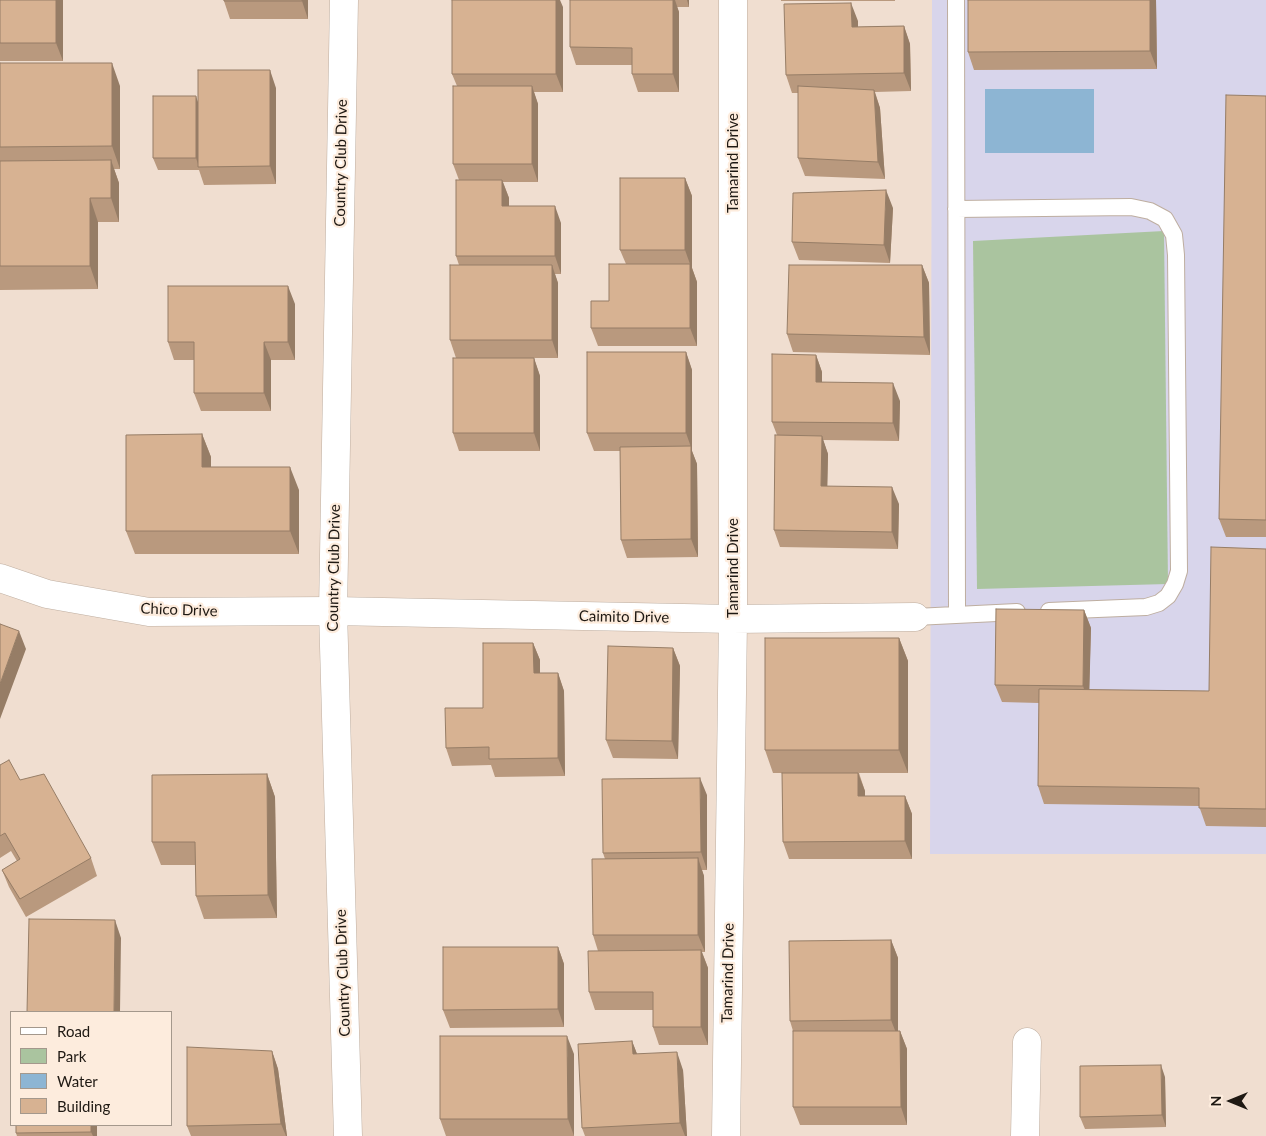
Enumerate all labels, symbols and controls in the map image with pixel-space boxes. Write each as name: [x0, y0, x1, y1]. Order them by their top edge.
street label: Country Club Drive: [331, 99, 351, 227]
street label: Tamarind Drive: [724, 113, 742, 213]
street label: Country Club Drive: [324, 504, 344, 632]
street label: Tamarind Drive: [724, 518, 742, 618]
street label: Chico Drive: [140, 600, 218, 620]
street label: Caimito Drive: [579, 607, 669, 627]
street label: Country Club Drive: [332, 909, 354, 1037]
street label: Tamarind Drive: [718, 923, 738, 1023]
legend: [10, 1011, 172, 1126]
text: Road: [57, 1022, 90, 1040]
text: Park: [57, 1047, 86, 1065]
text: Water: [57, 1072, 98, 1090]
north arrow: [1206, 1076, 1256, 1126]
text: N: [1207, 1096, 1224, 1106]
text: Building: [57, 1097, 110, 1115]

